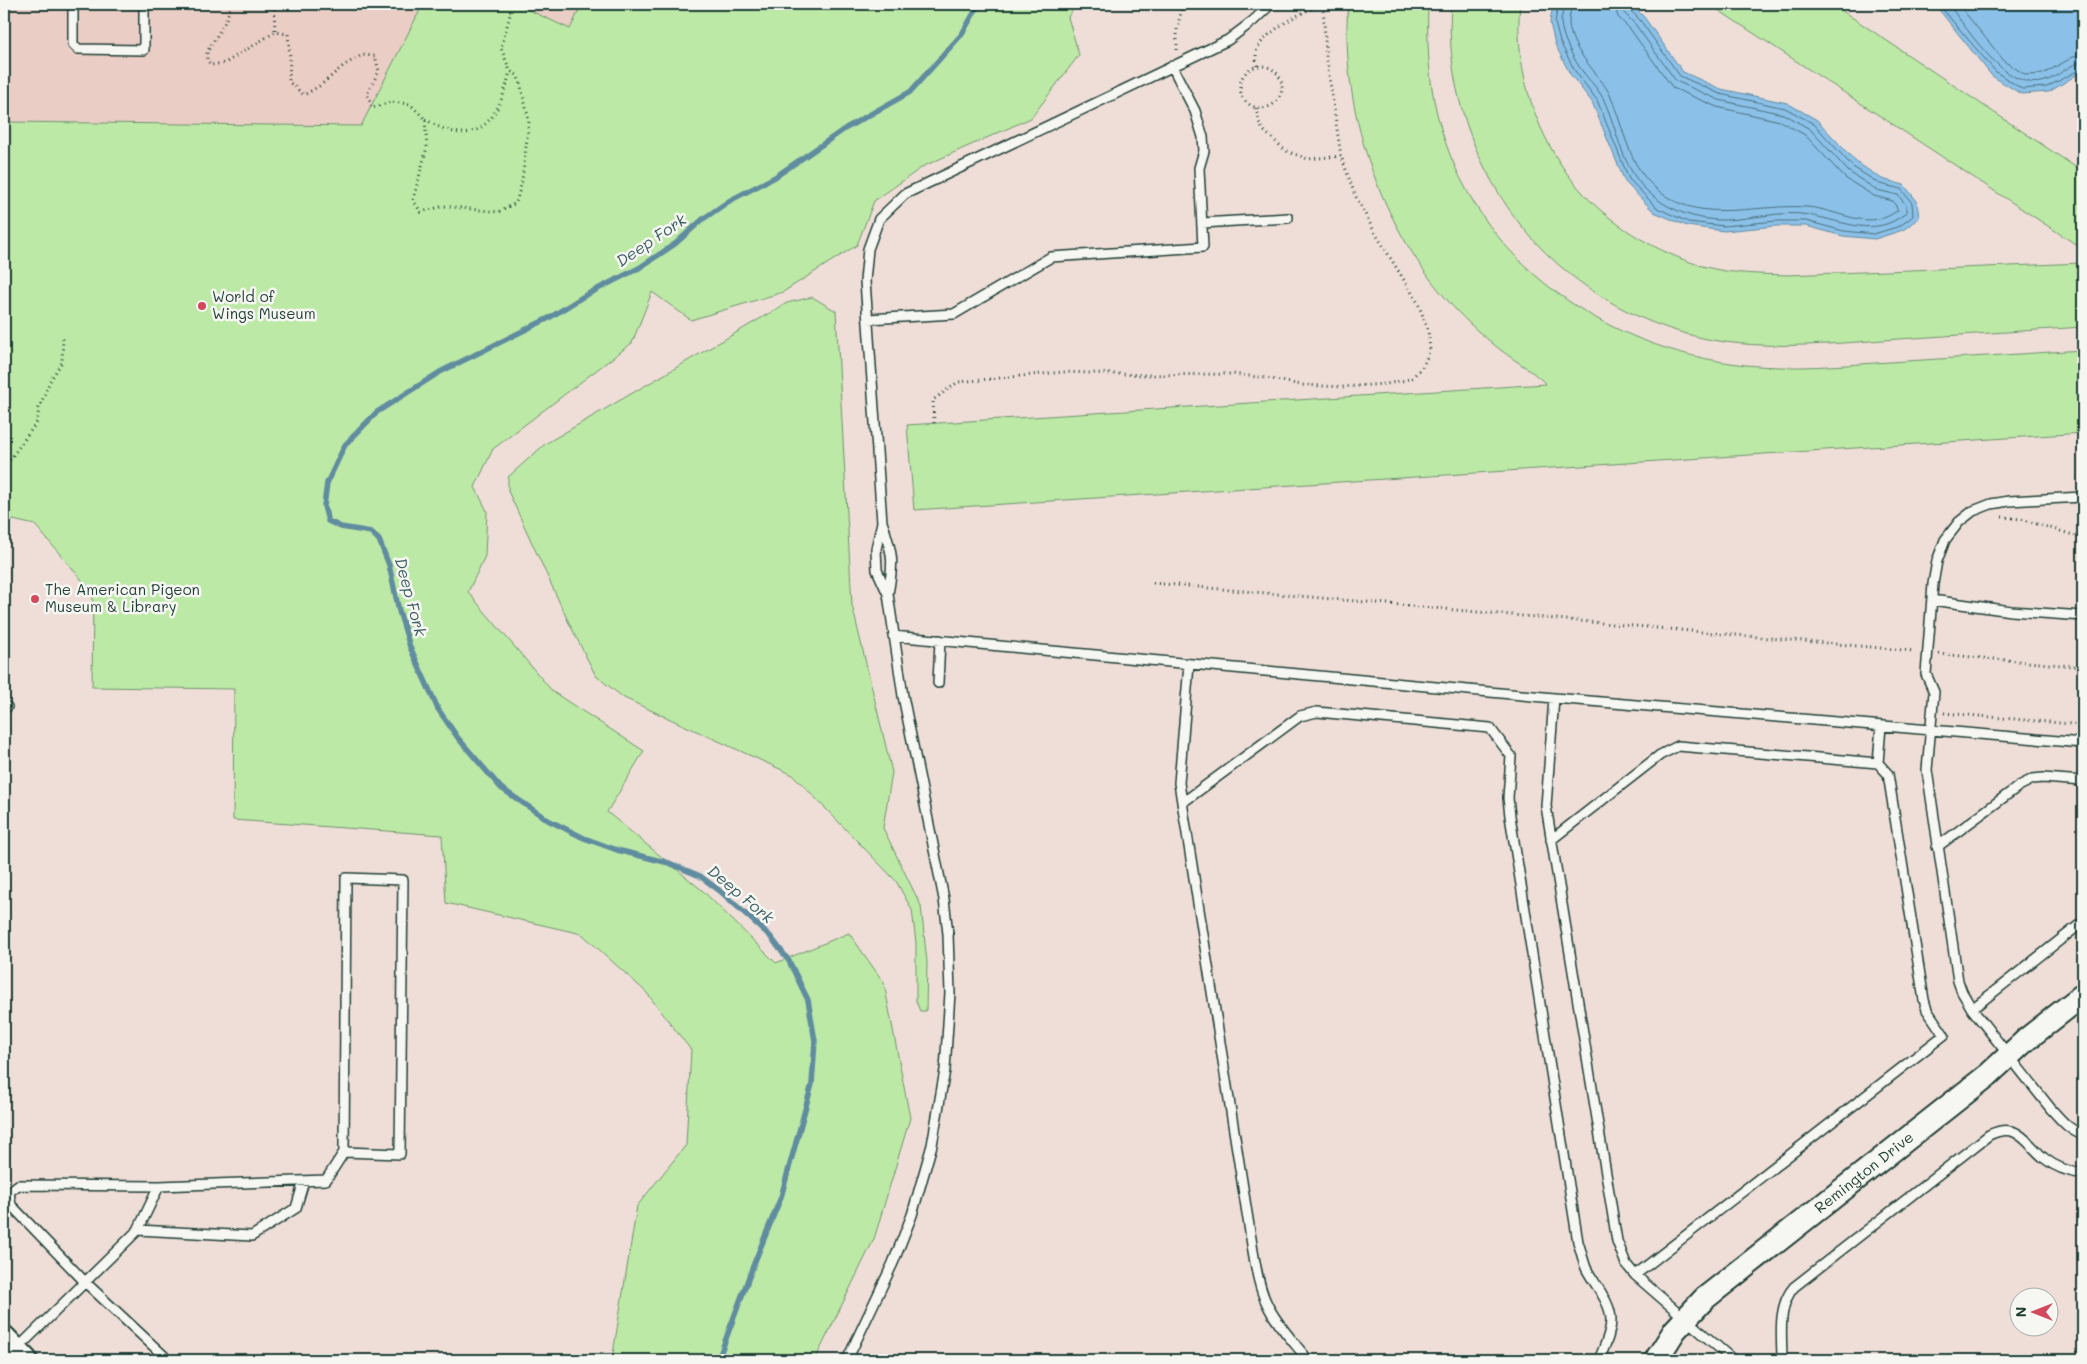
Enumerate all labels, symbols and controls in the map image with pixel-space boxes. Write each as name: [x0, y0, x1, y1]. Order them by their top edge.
water label: Deep Fork: [611, 208, 690, 271]
place label: World of Wings Museum: [212, 286, 316, 323]
marker: World of Wings Museum: [196, 300, 208, 312]
water label: Deep Fork: [391, 555, 432, 639]
place label: The American Pigeon Museum & Library: [45, 579, 200, 616]
marker: The American Pigeon Museum & Library: [29, 593, 41, 605]
water label: Deep Fork: [704, 860, 779, 928]
street label: Remington Drive: [1810, 1127, 1917, 1217]
north arrow: [2010, 1286, 2060, 1336]
text: N: [2011, 1307, 2030, 1317]

